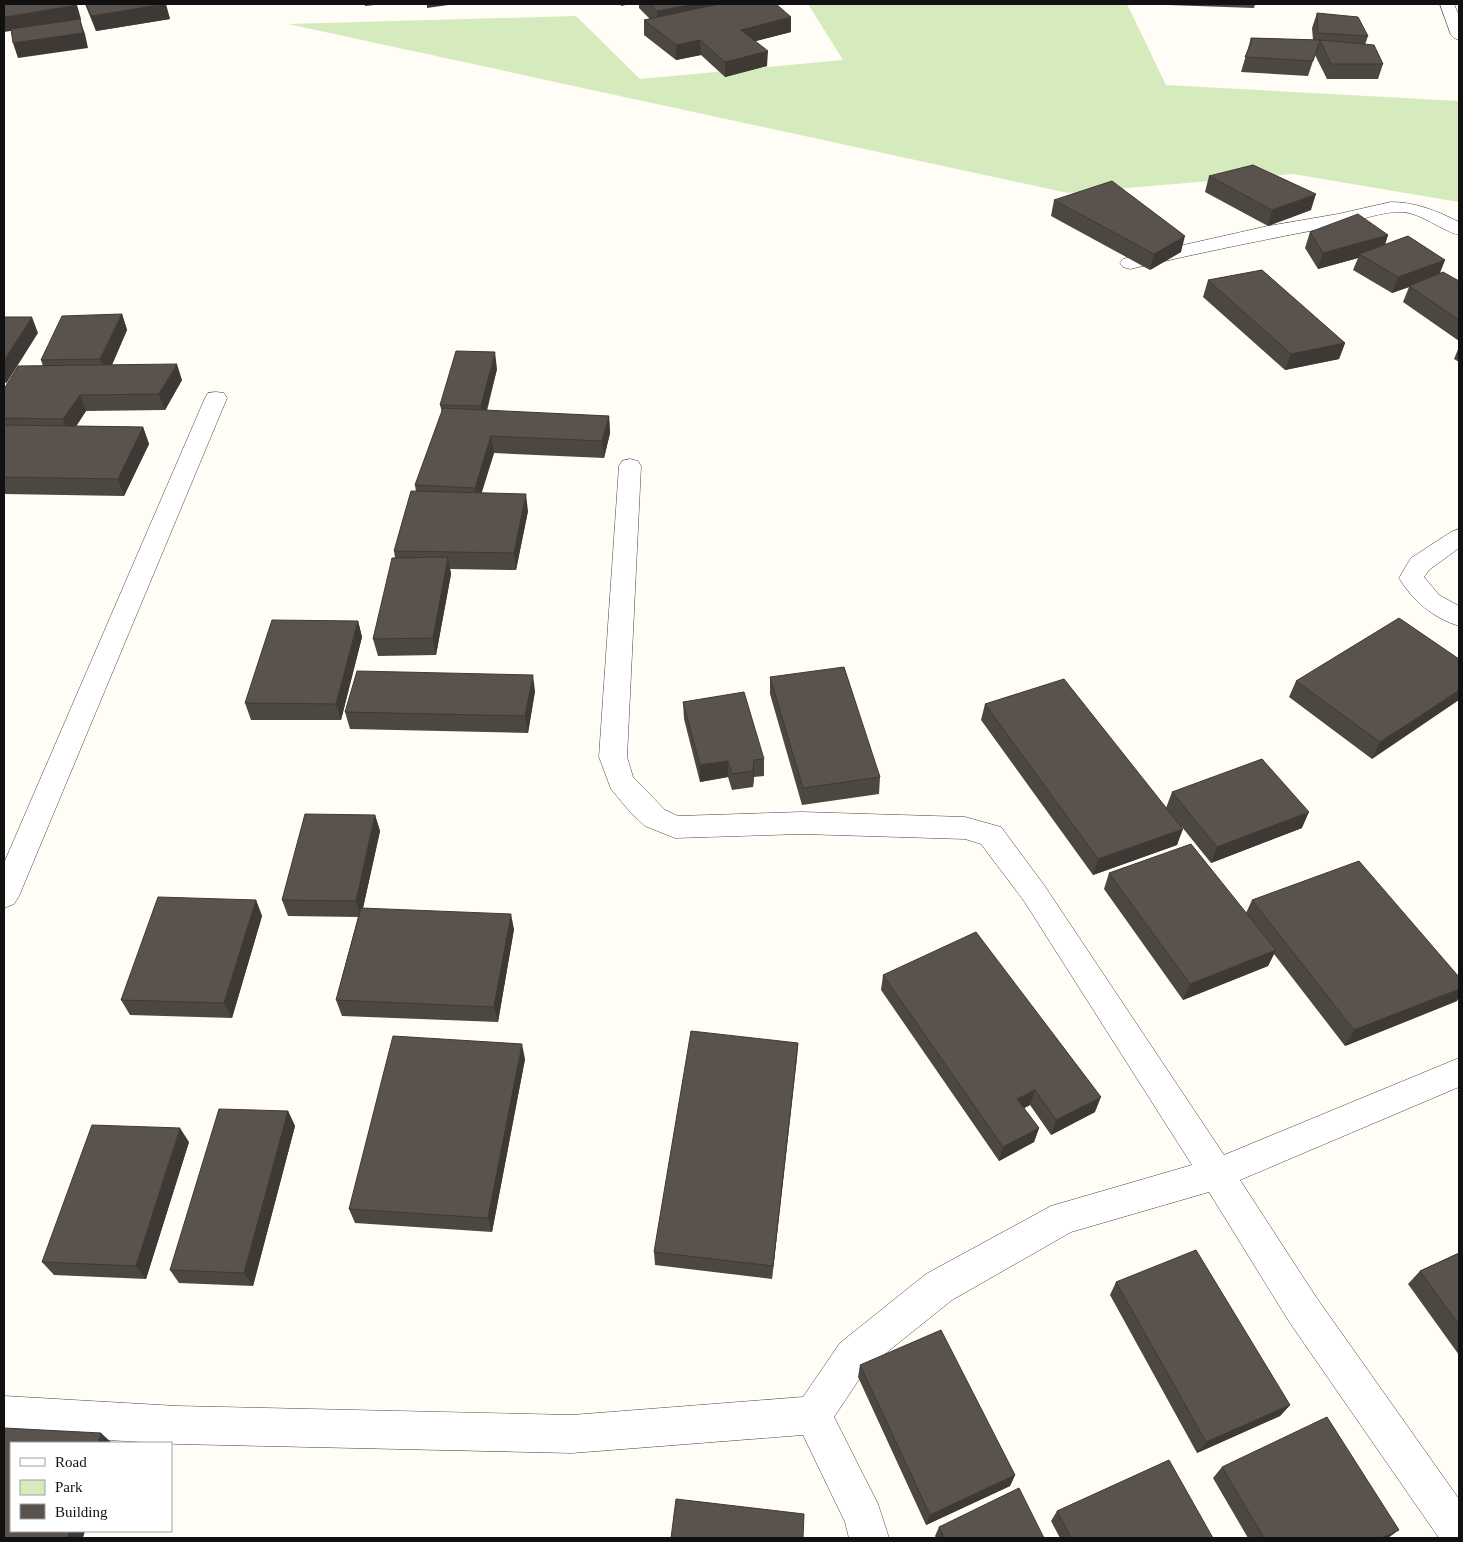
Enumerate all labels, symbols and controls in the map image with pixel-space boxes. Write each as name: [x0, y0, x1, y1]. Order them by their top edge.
legend: [10, 1442, 172, 1532]
text: Road: [55, 1454, 87, 1470]
text: Park: [55, 1479, 83, 1495]
text: Building: [55, 1504, 108, 1520]

